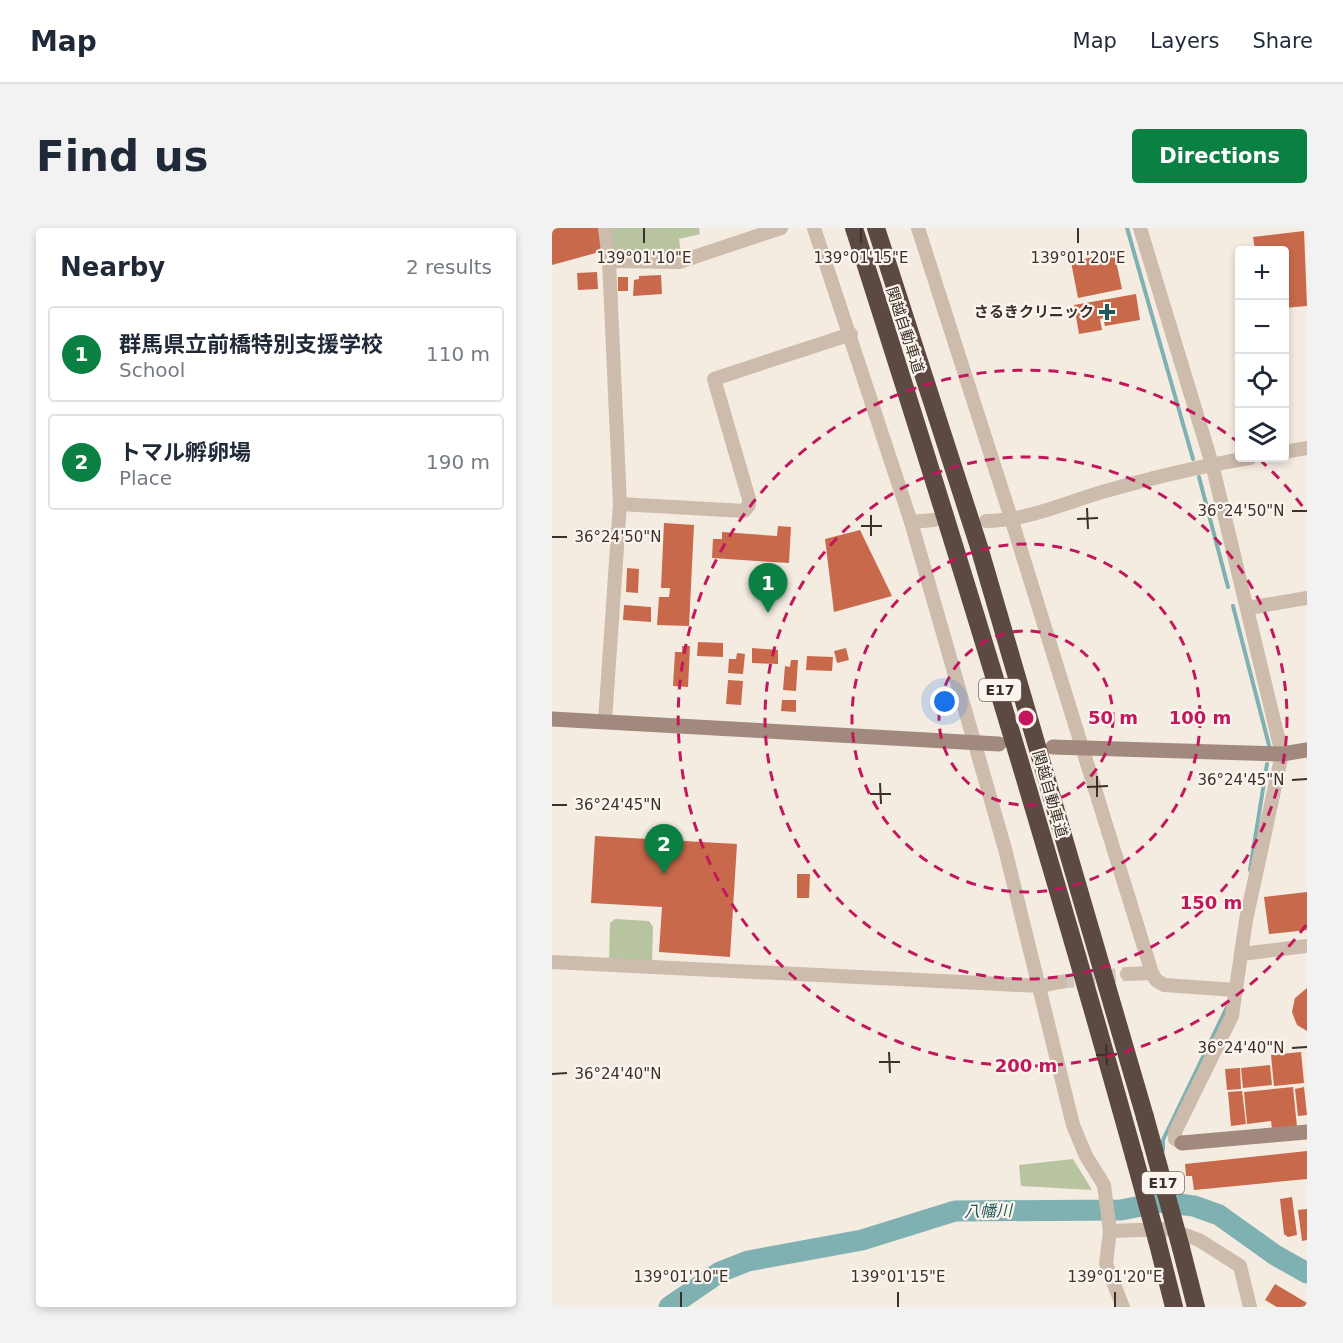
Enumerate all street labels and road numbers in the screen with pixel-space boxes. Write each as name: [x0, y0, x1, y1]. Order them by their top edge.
street label: 関越自動車道: [883, 284, 927, 376]
road number: E17: [979, 679, 1021, 701]
street label: 関越自動車道: [1029, 748, 1071, 840]
road number: E17: [1142, 1172, 1184, 1194]

